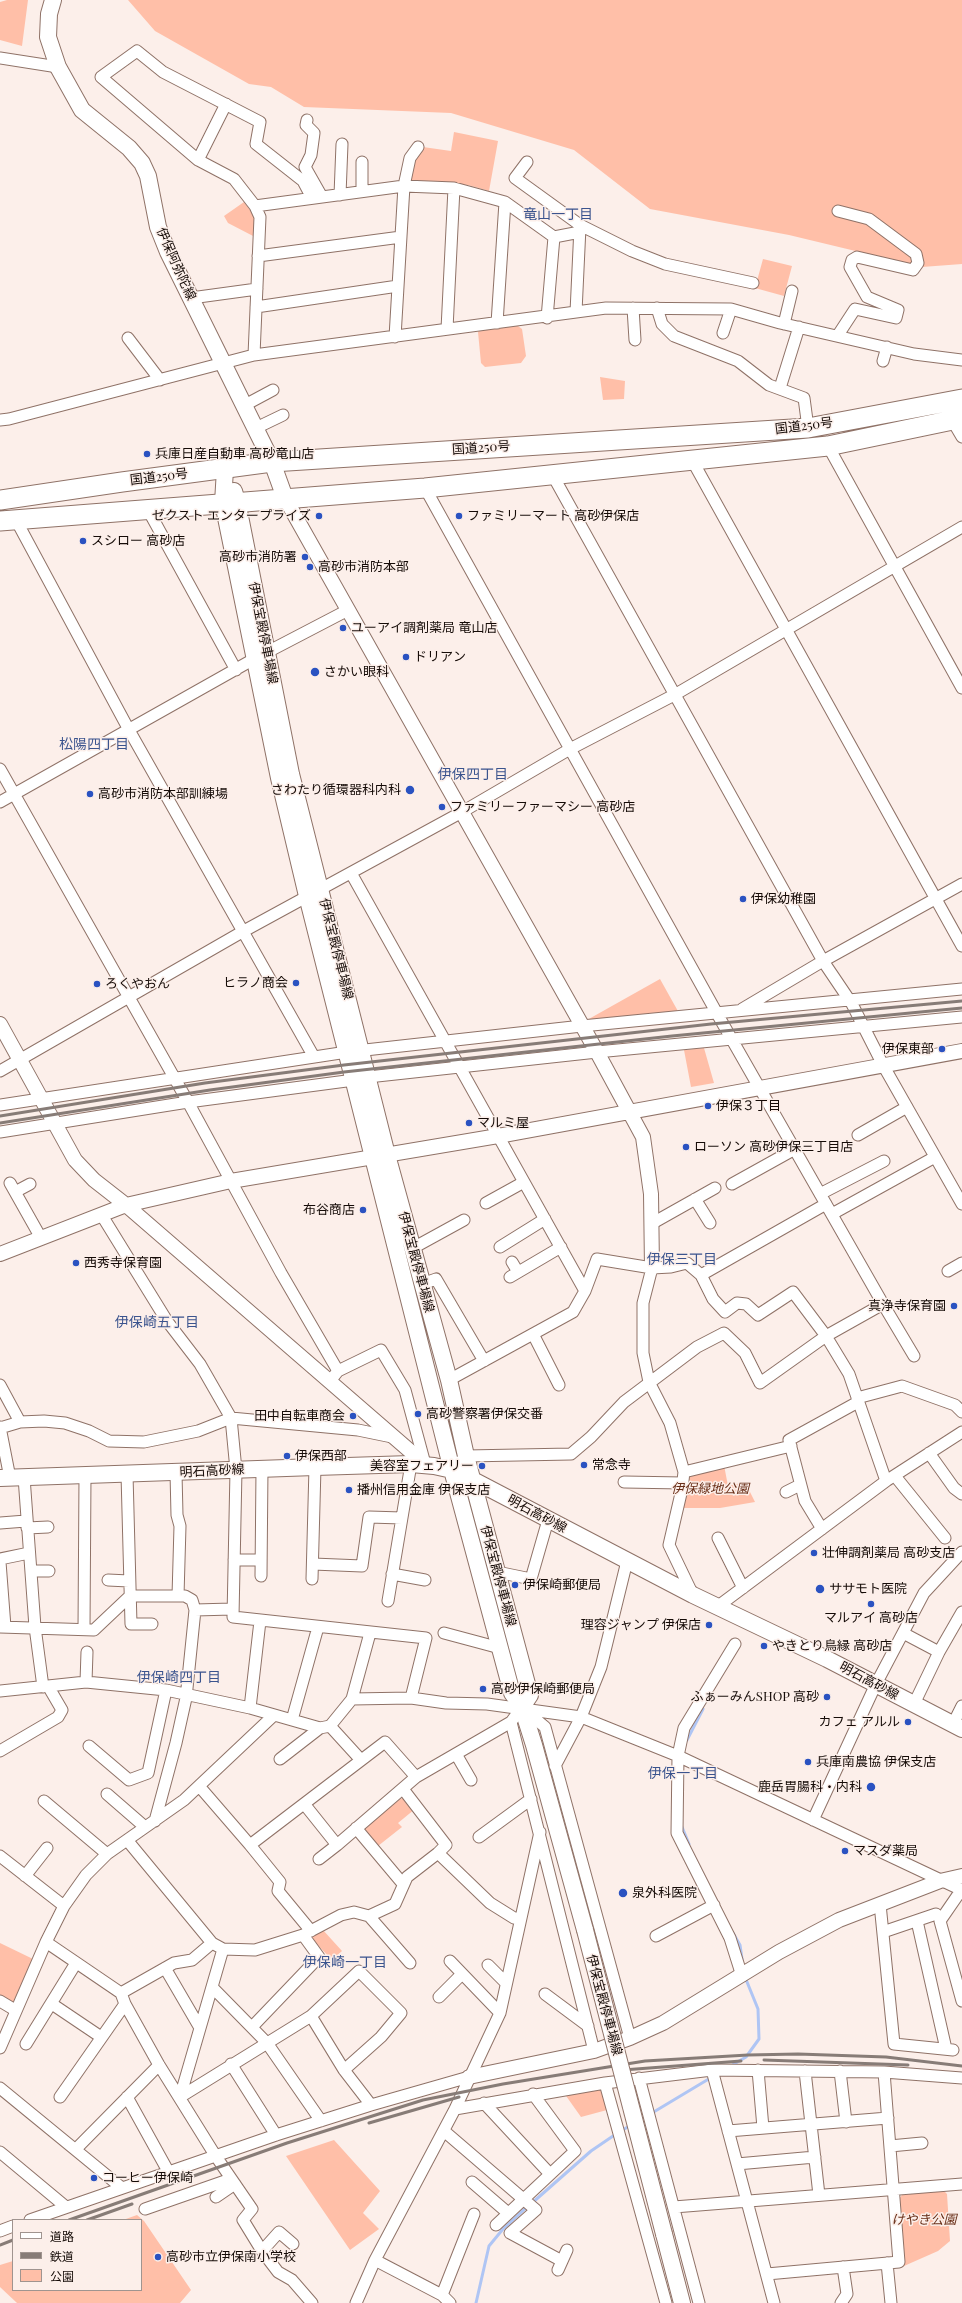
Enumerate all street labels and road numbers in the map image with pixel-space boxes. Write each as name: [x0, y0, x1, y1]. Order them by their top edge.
street label: 伊保阿弥陀線: [153, 225, 199, 303]
street label: 国道250号: [774, 415, 834, 437]
street label: 国道250号: [451, 438, 511, 458]
street label: 国道250号: [129, 466, 189, 488]
street label: 伊保宝殿停車場線: [245, 580, 281, 686]
street label: 伊保宝殿停車場線: [316, 897, 356, 1001]
street label: 伊保宝殿停車場線: [395, 1210, 437, 1314]
street label: 明石高砂線: [179, 1462, 245, 1480]
street label: 明石高砂線: [505, 1492, 569, 1536]
street label: 伊保宝殿停車場線: [477, 1524, 519, 1628]
street label: 明石高砂線: [837, 1659, 901, 1703]
street label: 伊保宝殿停車場線: [583, 1953, 625, 2057]

